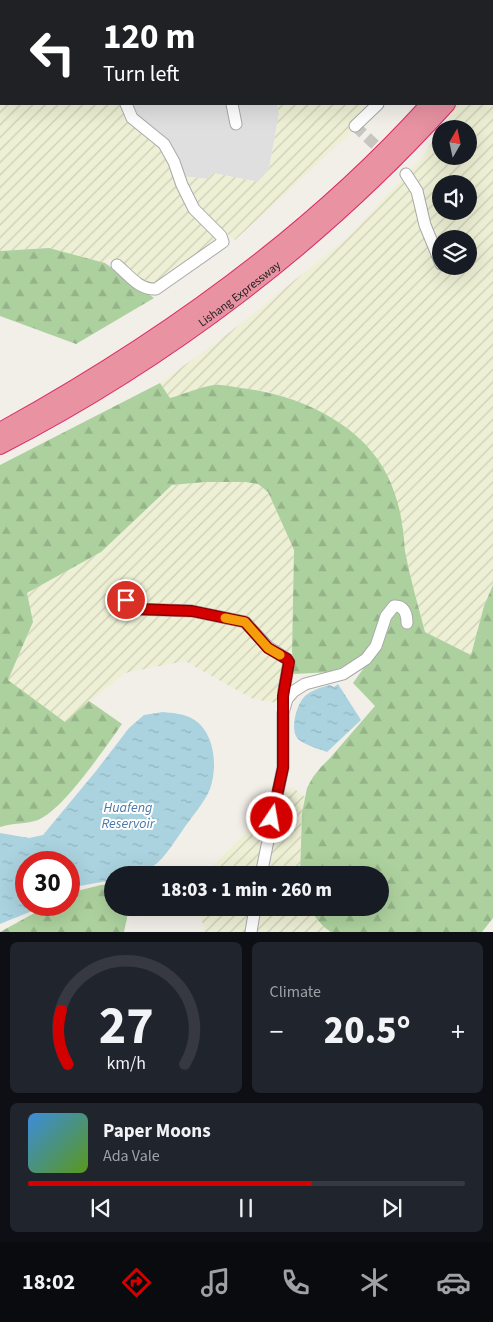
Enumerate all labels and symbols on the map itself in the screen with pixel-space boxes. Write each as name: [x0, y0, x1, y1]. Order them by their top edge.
north arrow: [432, 120, 478, 165]
street label: Lishang Expressway: [195, 257, 285, 331]
pin: [105, 579, 147, 621]
position arrow: [245, 791, 297, 843]
water label: Huafeng Reservoir: [101, 798, 156, 834]
speed limit sign: 30: [15, 851, 80, 916]

